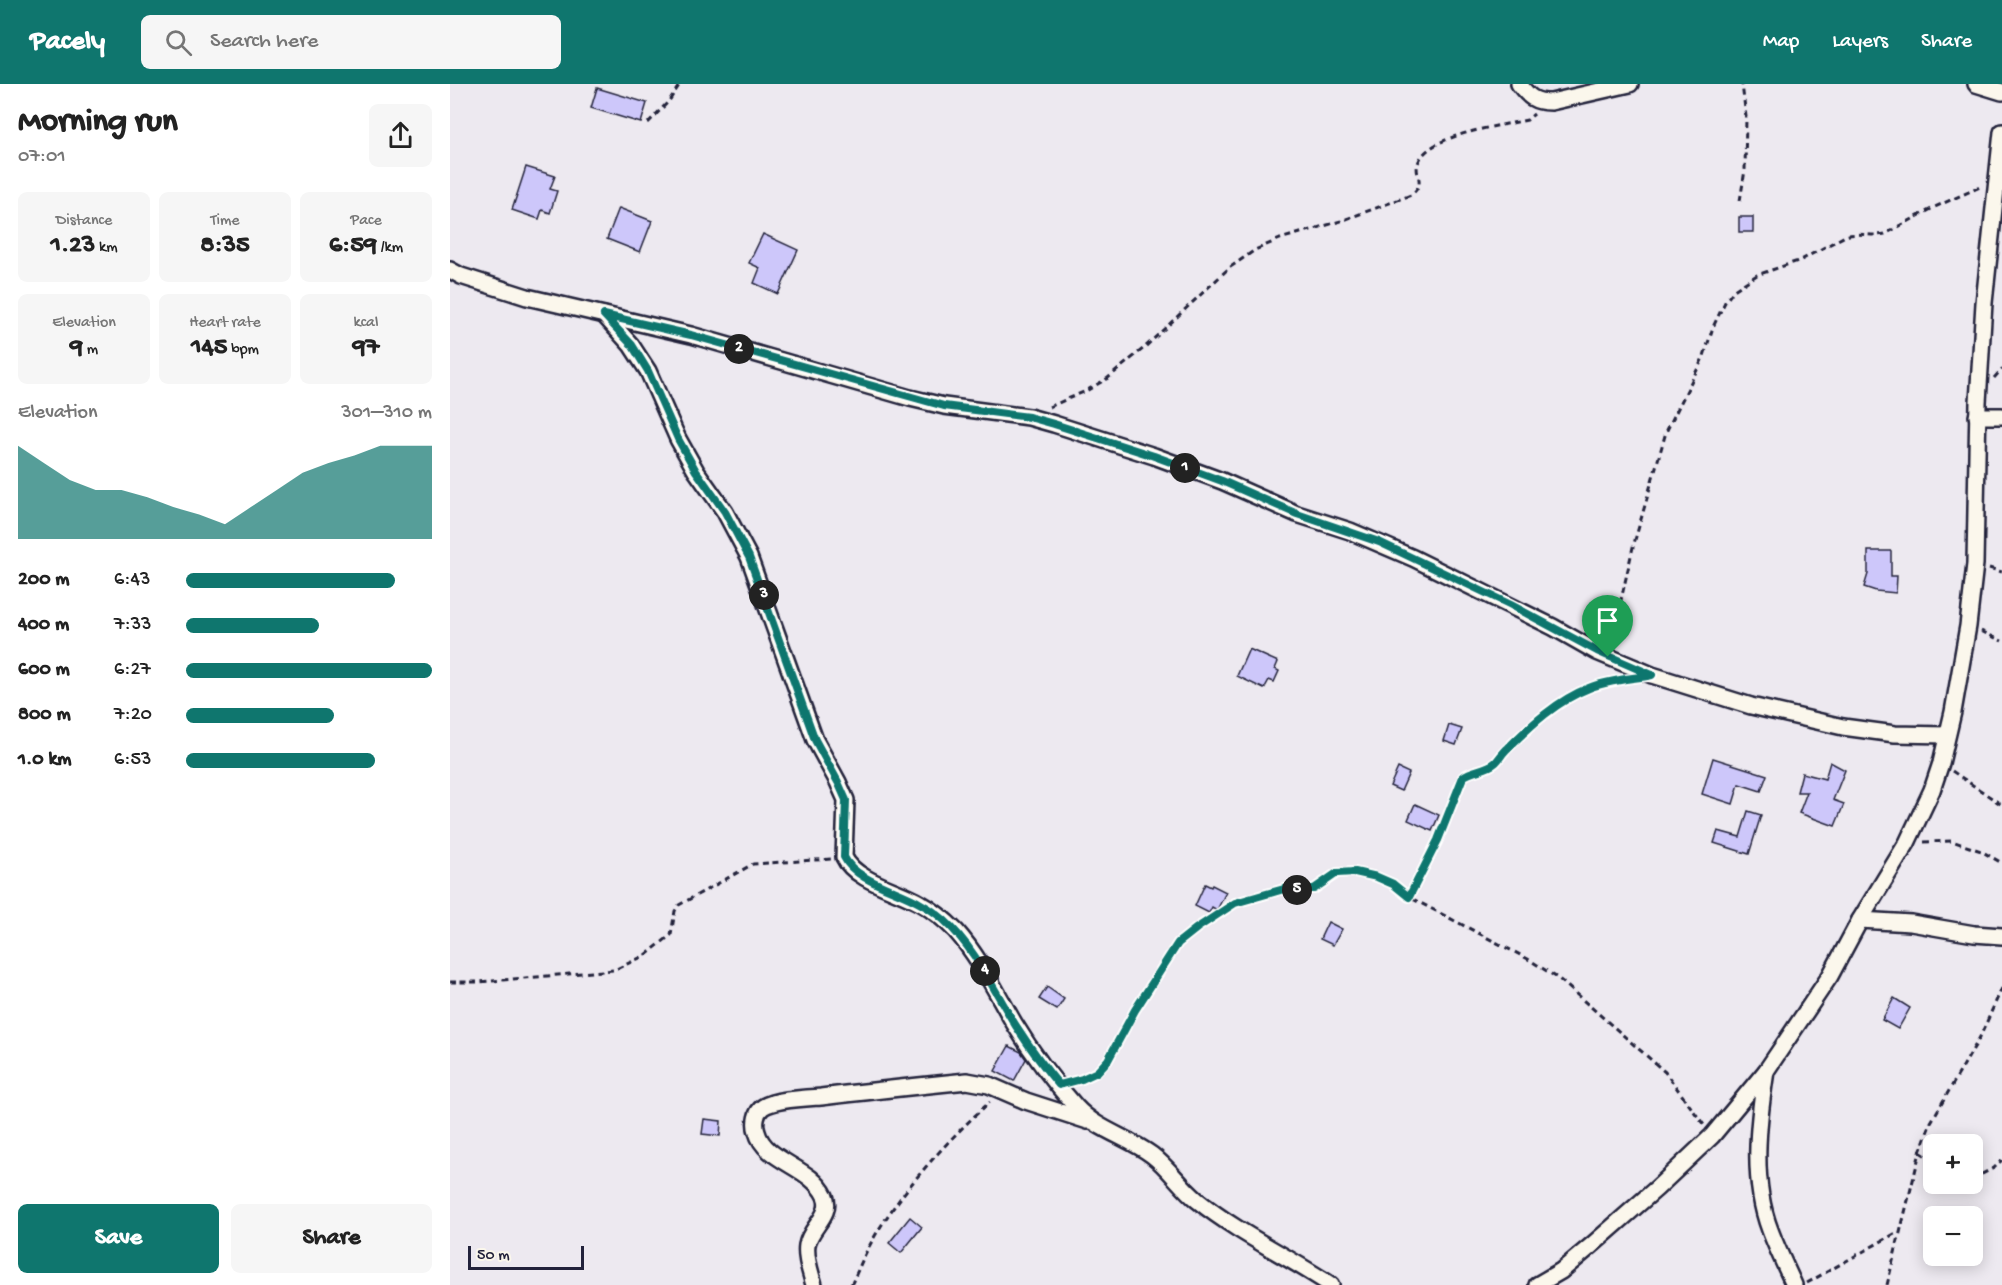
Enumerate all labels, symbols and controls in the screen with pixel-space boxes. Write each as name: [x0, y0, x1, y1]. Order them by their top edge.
search box: [141, 15, 561, 69]
text: Pacely: [30, 26, 105, 59]
icon: search: [162, 26, 195, 59]
text: Search here: [210, 29, 318, 55]
text: Map: [1763, 30, 1799, 55]
text: Layers: [1832, 30, 1888, 55]
text: Share: [1921, 30, 1972, 55]
text: Morning run: [18, 104, 178, 142]
button: share: [369, 104, 432, 167]
text: 07:01: [18, 146, 65, 169]
text: Distance: [56, 212, 112, 231]
text: Time: [210, 212, 240, 231]
text: Pace: [350, 212, 382, 231]
text: 1.23: [50, 231, 95, 262]
text: 8:35: [200, 231, 250, 262]
text: 6:59: [329, 231, 377, 262]
text: km: [95, 239, 118, 258]
text: /km: [377, 239, 403, 258]
text: Elevation: [52, 314, 116, 333]
text: Heart rate: [189, 314, 261, 333]
text: kcal: [354, 314, 378, 333]
text: 9: [70, 333, 83, 364]
text: 145: [191, 333, 228, 364]
text: 97: [353, 333, 379, 364]
pin: 2: [724, 334, 754, 364]
text: 2: [735, 339, 743, 358]
text: m: [83, 341, 98, 360]
text: bpm: [228, 341, 259, 360]
text: Elevation: [18, 402, 98, 425]
text: 301–310 m: [341, 402, 432, 425]
pin: 1: [1170, 453, 1200, 483]
text: 1: [1182, 458, 1188, 477]
text: 200 m: [18, 569, 69, 592]
text: 6:43: [114, 569, 150, 592]
pin: 3: [749, 580, 779, 610]
text: 3: [760, 585, 768, 604]
pin: [1582, 595, 1633, 657]
icon: arrive: [1591, 604, 1624, 637]
text: 400 m: [18, 614, 69, 637]
text: 7:33: [114, 614, 151, 637]
text: 600 m: [18, 659, 70, 682]
text: 6:27: [114, 659, 151, 682]
text: 800 m: [18, 704, 71, 727]
text: 7:20: [114, 704, 152, 727]
text: 1.0 km: [18, 749, 72, 772]
text: 6:53: [114, 749, 151, 772]
pin: 5: [1282, 875, 1312, 905]
text: 5: [1293, 880, 1301, 899]
pin: 4: [970, 956, 1000, 986]
text: 4: [981, 961, 989, 980]
map controls: [1923, 1134, 1983, 1266]
button: +: [1923, 1134, 1983, 1194]
button: Save: [18, 1204, 219, 1273]
button: Share: [231, 1204, 432, 1273]
button: −: [1923, 1206, 1983, 1266]
scale bar: [468, 1243, 584, 1270]
text: 50 m: [477, 1247, 510, 1266]

